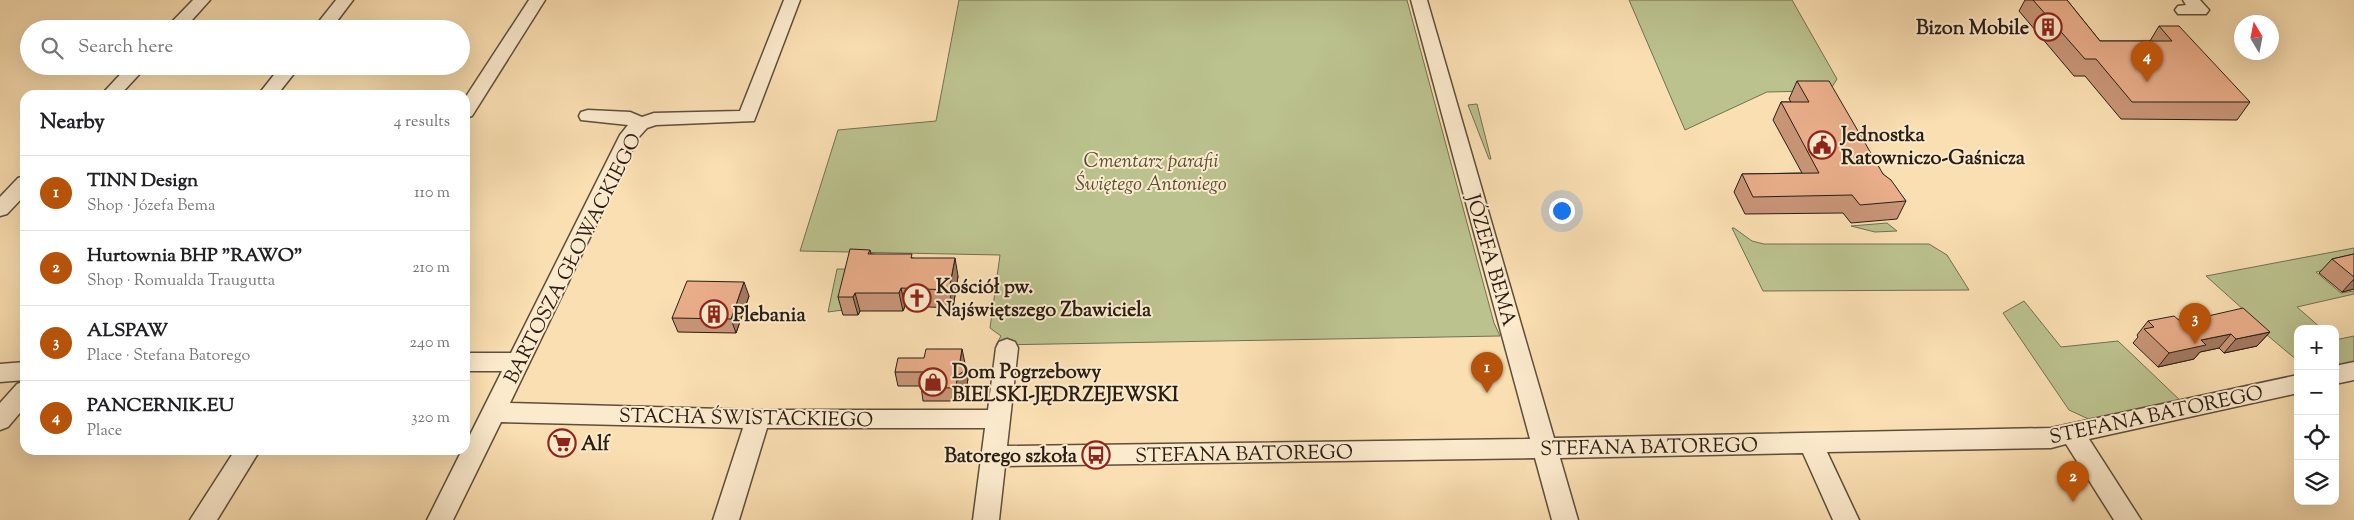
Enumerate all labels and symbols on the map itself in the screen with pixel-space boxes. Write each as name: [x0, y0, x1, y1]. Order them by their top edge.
building icon: Bizon Mobile: [2033, 12, 2063, 42]
place label: Bizon Mobile: [1916, 15, 2029, 44]
north arrow: [2234, 15, 2279, 60]
pin: 4: [2131, 41, 2163, 82]
place label: Jednostka Ratowniczo-Gaśnicza: [1839, 122, 2026, 174]
street label: BARTOSZA GŁOWACKIEGO: [498, 129, 650, 390]
public building icon: Jednostka Ratowniczo-Gaśnicza: [1807, 130, 1837, 160]
park label: Cmentarz parafii Świętego Antoniego: [1075, 148, 1227, 200]
street label: JÓZEFA BEMA: [1457, 190, 1523, 330]
your location: [1549, 198, 1575, 224]
place label: Kościół pw. Najświętszego Zbawiciela: [936, 274, 1152, 326]
church icon: Kościół pw. Najświętszego Zbawiciela: [902, 283, 932, 313]
building icon: Plebania: [699, 299, 729, 329]
place label: Plebania: [733, 302, 806, 331]
pin: 3: [2179, 303, 2211, 344]
pin: 1: [1471, 352, 1503, 393]
place label: Dom Pogrzebowy BIELSKI-JĘDRZEJEWSKI: [952, 359, 1179, 411]
shop icon: Dom Pogrzebowy BIELSKI-JĘDRZEJEWSKI: [918, 367, 948, 397]
street label: STEFANA BATOREGO: [2047, 380, 2266, 453]
street label: STACHA ŚWISTACKIEGO: [618, 402, 873, 436]
supermarket icon: Alf: [547, 428, 577, 458]
place label: Alf: [581, 431, 612, 460]
street label: STEFANA BATOREGO: [1540, 432, 1758, 465]
street label: STEFANA BATOREGO: [1135, 439, 1353, 472]
bus stop icon: Batorego szkoła: [1081, 440, 1111, 470]
place label: Batorego szkoła: [944, 443, 1078, 472]
pin: 2: [2057, 461, 2089, 502]

